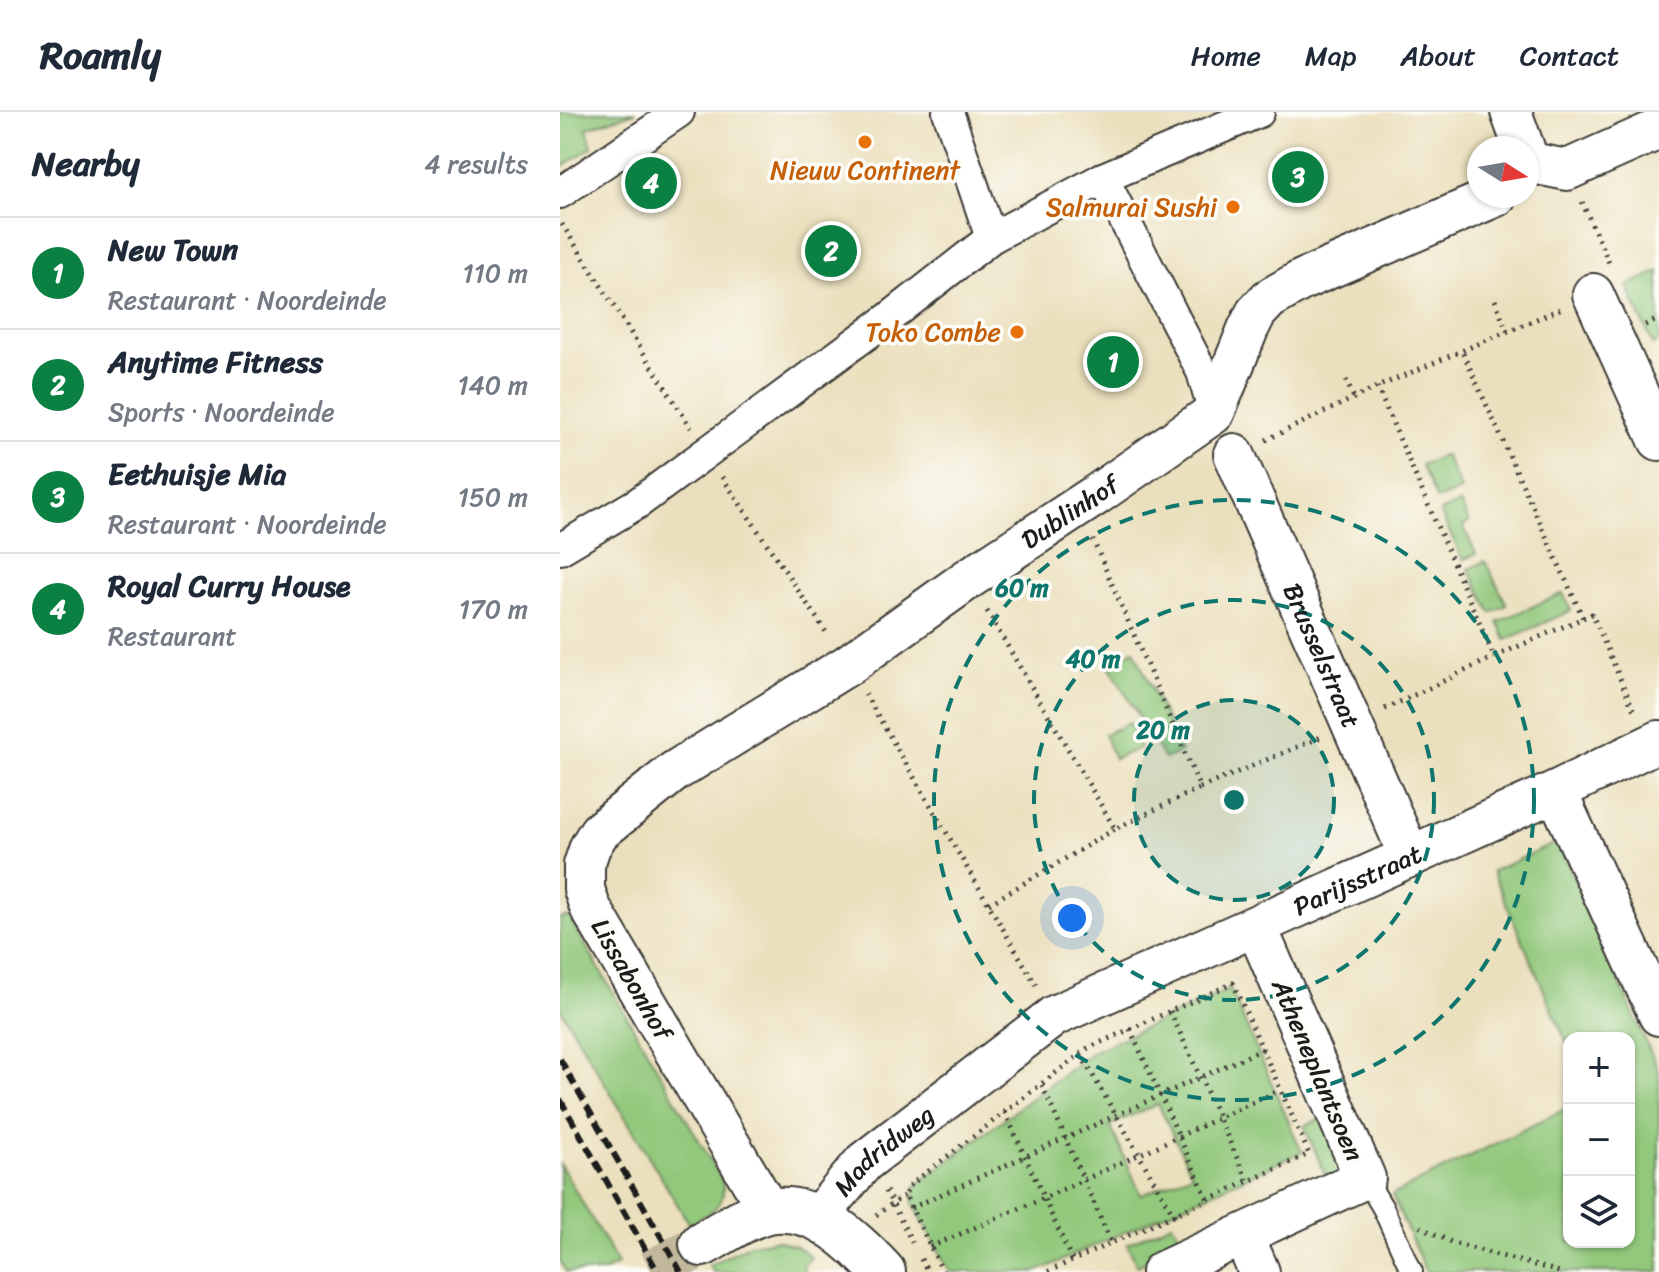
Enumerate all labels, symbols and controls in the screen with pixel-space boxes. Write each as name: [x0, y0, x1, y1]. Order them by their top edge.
text: Roamly: [40, 22, 161, 89]
text: Home: [1191, 31, 1261, 80]
text: Map: [1305, 31, 1356, 80]
text: About: [1400, 31, 1476, 80]
text: Contact: [1520, 31, 1619, 80]
marker: Nieuw Continent: [856, 133, 874, 151]
text: Nearby: [32, 134, 140, 194]
north arrow: [1467, 136, 1539, 208]
text: 4 results: [424, 141, 528, 187]
place label: Nieuw Continent: [770, 147, 961, 193]
pin: 3: [1272, 147, 1324, 207]
pin: 4: [625, 153, 677, 213]
place label: Salmurai Sushi: [1046, 184, 1218, 230]
marker: Salmurai Sushi: [1224, 198, 1242, 216]
pin: 2: [805, 221, 857, 281]
text: New Town: [108, 223, 238, 277]
text: 1: [52, 250, 64, 296]
text: 110 m: [463, 250, 528, 296]
text: Restaurant · Noordeinde: [108, 277, 387, 323]
place label: Toko Combe: [866, 309, 1001, 355]
marker: Toko Combe: [1008, 323, 1026, 341]
pin: 1: [1087, 332, 1139, 392]
text: Anytime Fitness: [108, 335, 323, 389]
text: 2: [50, 362, 66, 408]
text: 140 m: [457, 362, 528, 408]
text: Sports · Noordeinde: [108, 389, 335, 435]
text: Eethuisje Mia: [108, 447, 286, 501]
street label: Dublinhof: [1011, 461, 1131, 562]
text: 3: [51, 474, 65, 520]
text: 150 m: [458, 474, 528, 520]
text: Restaurant · Noordeinde: [108, 501, 387, 547]
text: Royal Curry House: [108, 559, 351, 613]
text: 60 m: [994, 567, 1049, 609]
street label: Brusselstraat: [1270, 575, 1374, 736]
text: 4: [50, 586, 66, 632]
text: 170 m: [459, 586, 528, 632]
text: Restaurant: [108, 613, 237, 659]
text: 40 m: [1066, 638, 1121, 680]
text: 20 m: [1135, 709, 1190, 751]
centre of rings: [1220, 786, 1248, 814]
street label: Parijsstraat: [1286, 831, 1430, 929]
your location: [1052, 898, 1092, 938]
street label: Lissabonhof: [578, 909, 687, 1051]
street label: Atheneplantsoen: [1258, 970, 1377, 1169]
map controls: [1563, 1032, 1635, 1248]
button: +: [1563, 1032, 1635, 1104]
street label: Madridweg: [821, 1093, 945, 1207]
button: −: [1563, 1104, 1635, 1176]
button: layers: [1563, 1176, 1635, 1248]

